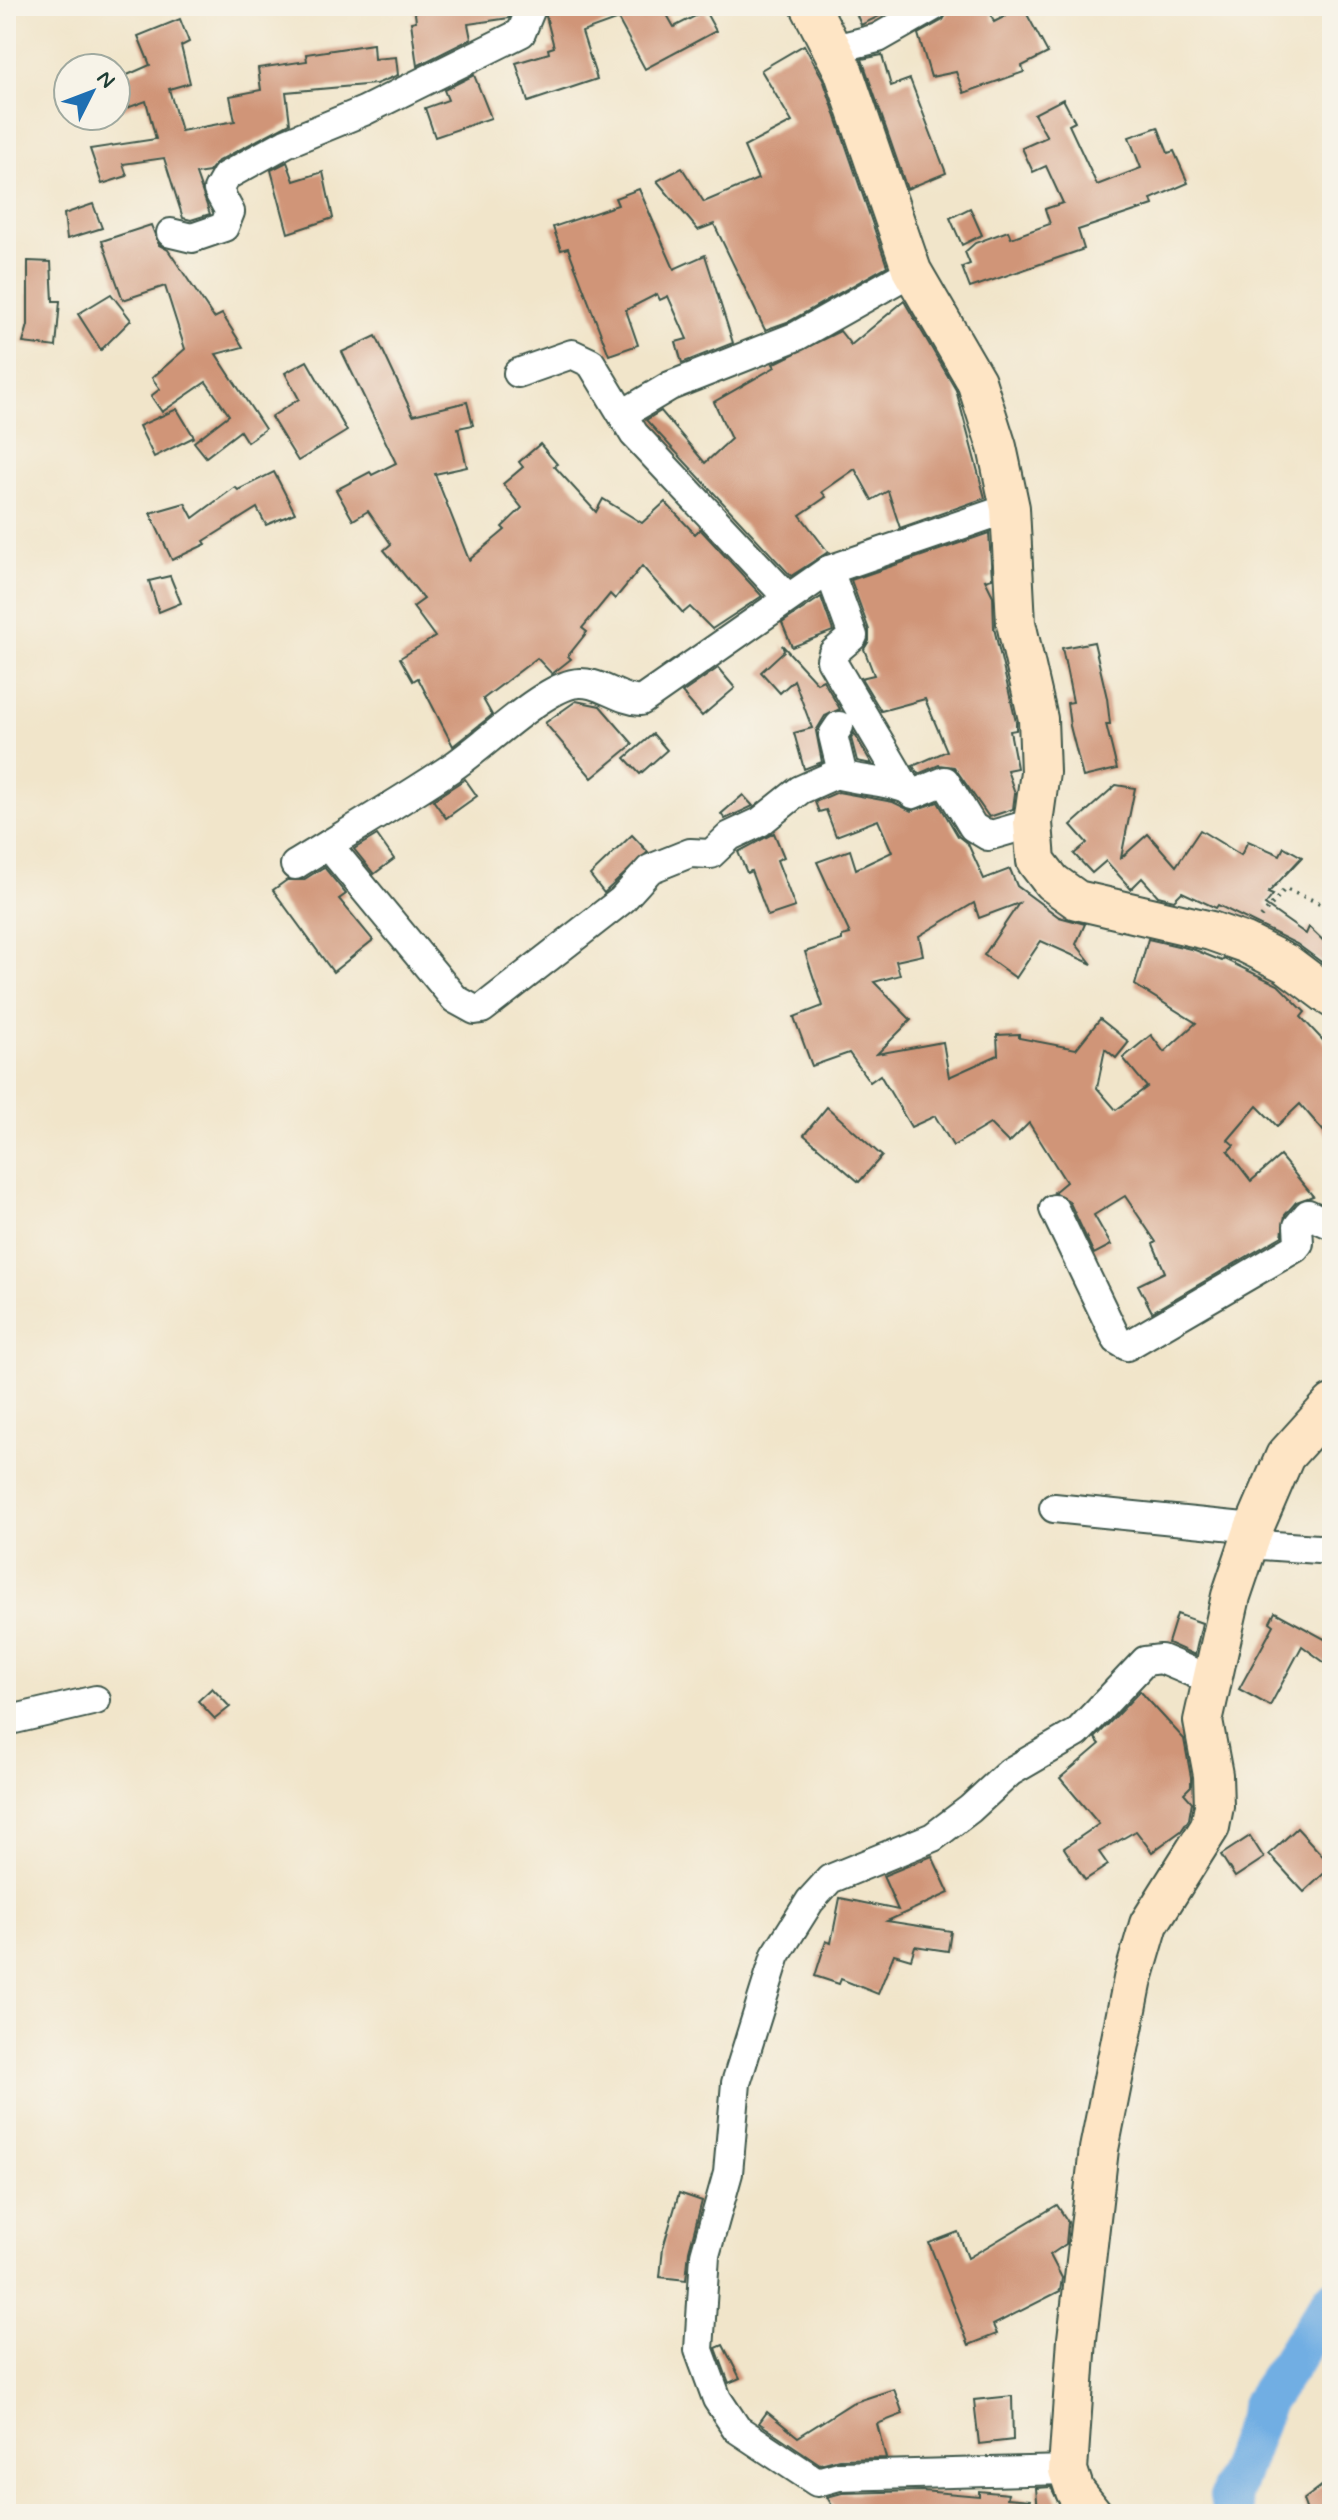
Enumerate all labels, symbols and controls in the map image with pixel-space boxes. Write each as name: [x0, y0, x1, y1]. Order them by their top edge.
north arrow: [52, 52, 132, 132]
text: N: [90, 65, 121, 95]

